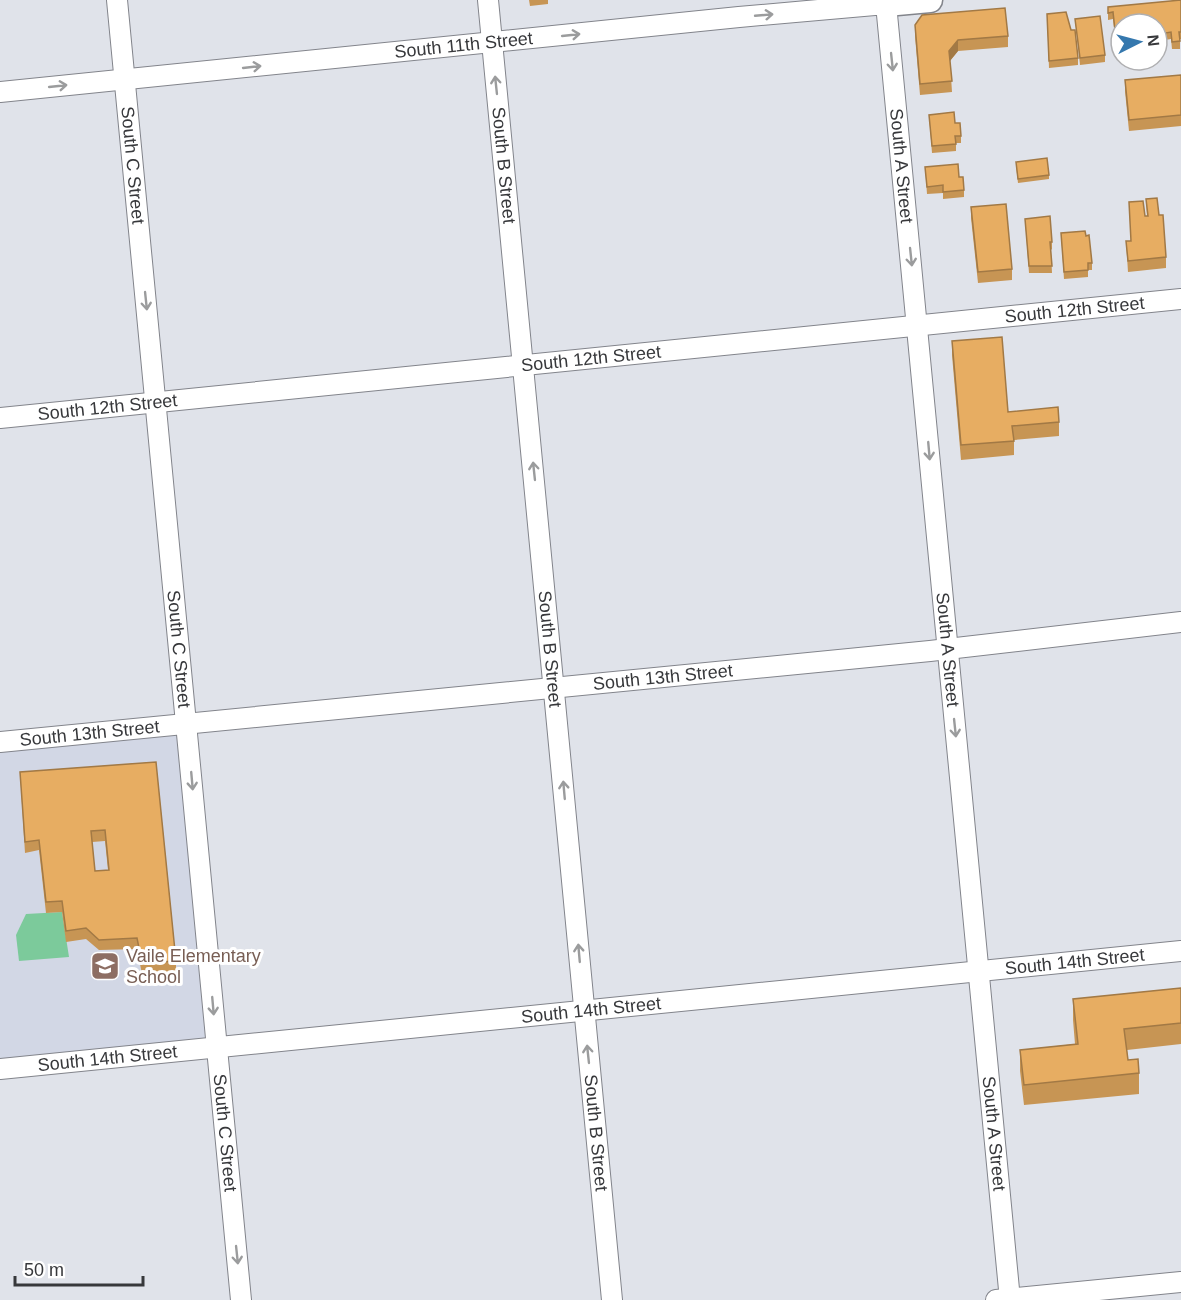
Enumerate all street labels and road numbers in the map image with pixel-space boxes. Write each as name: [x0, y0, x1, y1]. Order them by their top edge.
street label: South 11th Street: [394, 28, 534, 62]
street label: South C Street: [117, 105, 148, 225]
street label: South B Street: [488, 106, 519, 225]
street label: South A Street: [886, 108, 917, 224]
street label: South 12th Street: [1004, 293, 1145, 327]
street label: South 12th Street: [520, 341, 662, 375]
street label: South 12th Street: [37, 390, 178, 424]
street label: South C Street: [163, 589, 194, 709]
street label: South B Street: [534, 590, 565, 708]
street label: South A Street: [932, 591, 963, 708]
street label: South 13th Street: [592, 660, 734, 694]
street label: South 13th Street: [19, 716, 160, 750]
street label: South 14th Street: [1004, 945, 1145, 979]
street label: South 14th Street: [520, 993, 662, 1027]
street label: South 14th Street: [37, 1041, 178, 1075]
street label: South C Street: [209, 1073, 241, 1193]
street label: South B Street: [581, 1074, 612, 1192]
street label: South A Street: [979, 1075, 1010, 1192]

